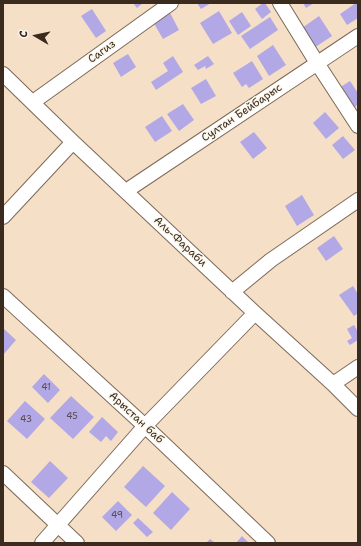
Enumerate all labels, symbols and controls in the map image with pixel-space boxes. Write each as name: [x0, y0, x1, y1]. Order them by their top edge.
north arrow: [16, 16, 56, 56]
text: С: [16, 30, 32, 39]
street label: Сагиз: [86, 38, 118, 66]
street label: Султан Бейбарыс: [199, 81, 285, 145]
street label: Аль-Фараби: [151, 214, 209, 270]
house number: 41: [41, 383, 51, 393]
street label: Арыстан баб: [106, 389, 166, 447]
house number: 45: [66, 412, 78, 422]
house number: 43: [20, 415, 32, 425]
house number: 49: [111, 511, 123, 521]

